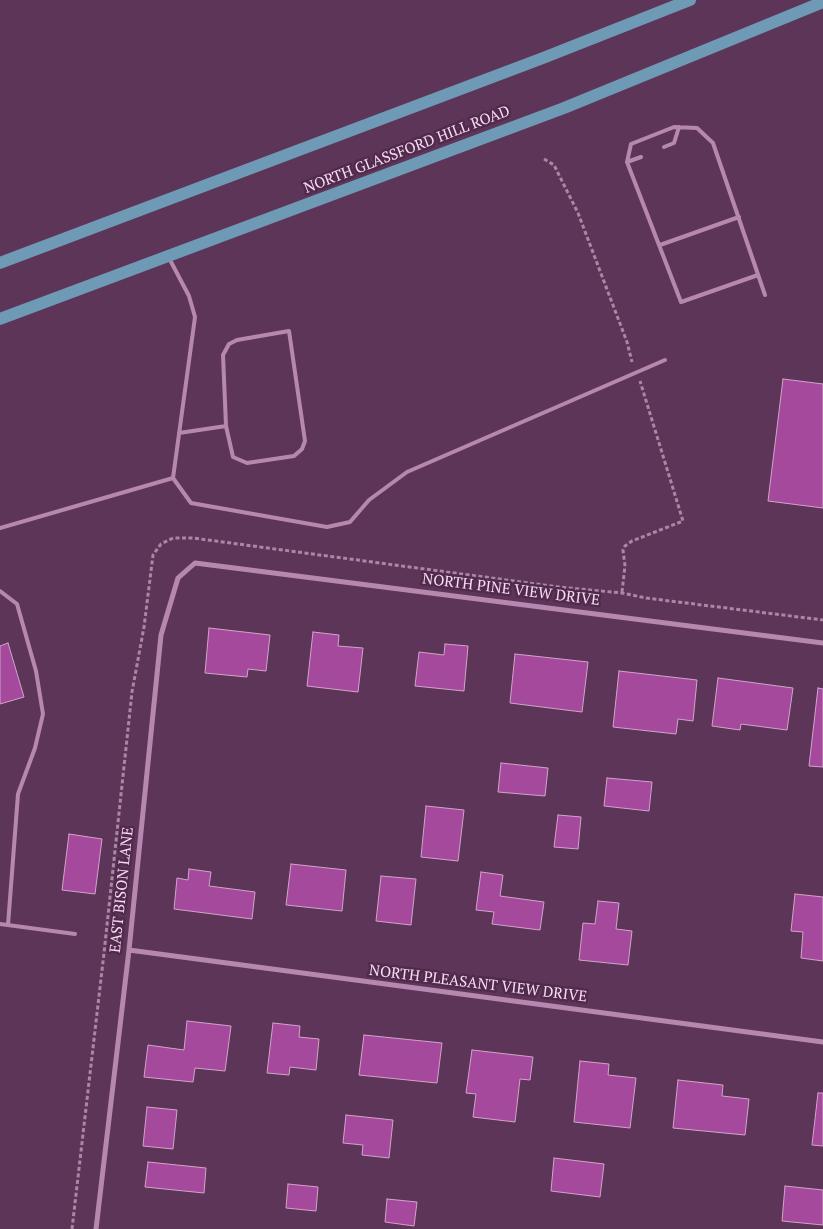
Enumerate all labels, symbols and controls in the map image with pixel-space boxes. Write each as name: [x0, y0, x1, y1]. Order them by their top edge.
street label: NORTH GLASSFORD HILL ROAD: [301, 102, 513, 198]
street label: NORTH PINE VIEW DRIVE: [421, 570, 601, 610]
street label: EAST BISON LANE: [106, 826, 138, 954]
street label: NORTH PLEASANT VIEW DRIVE: [368, 962, 588, 1006]

